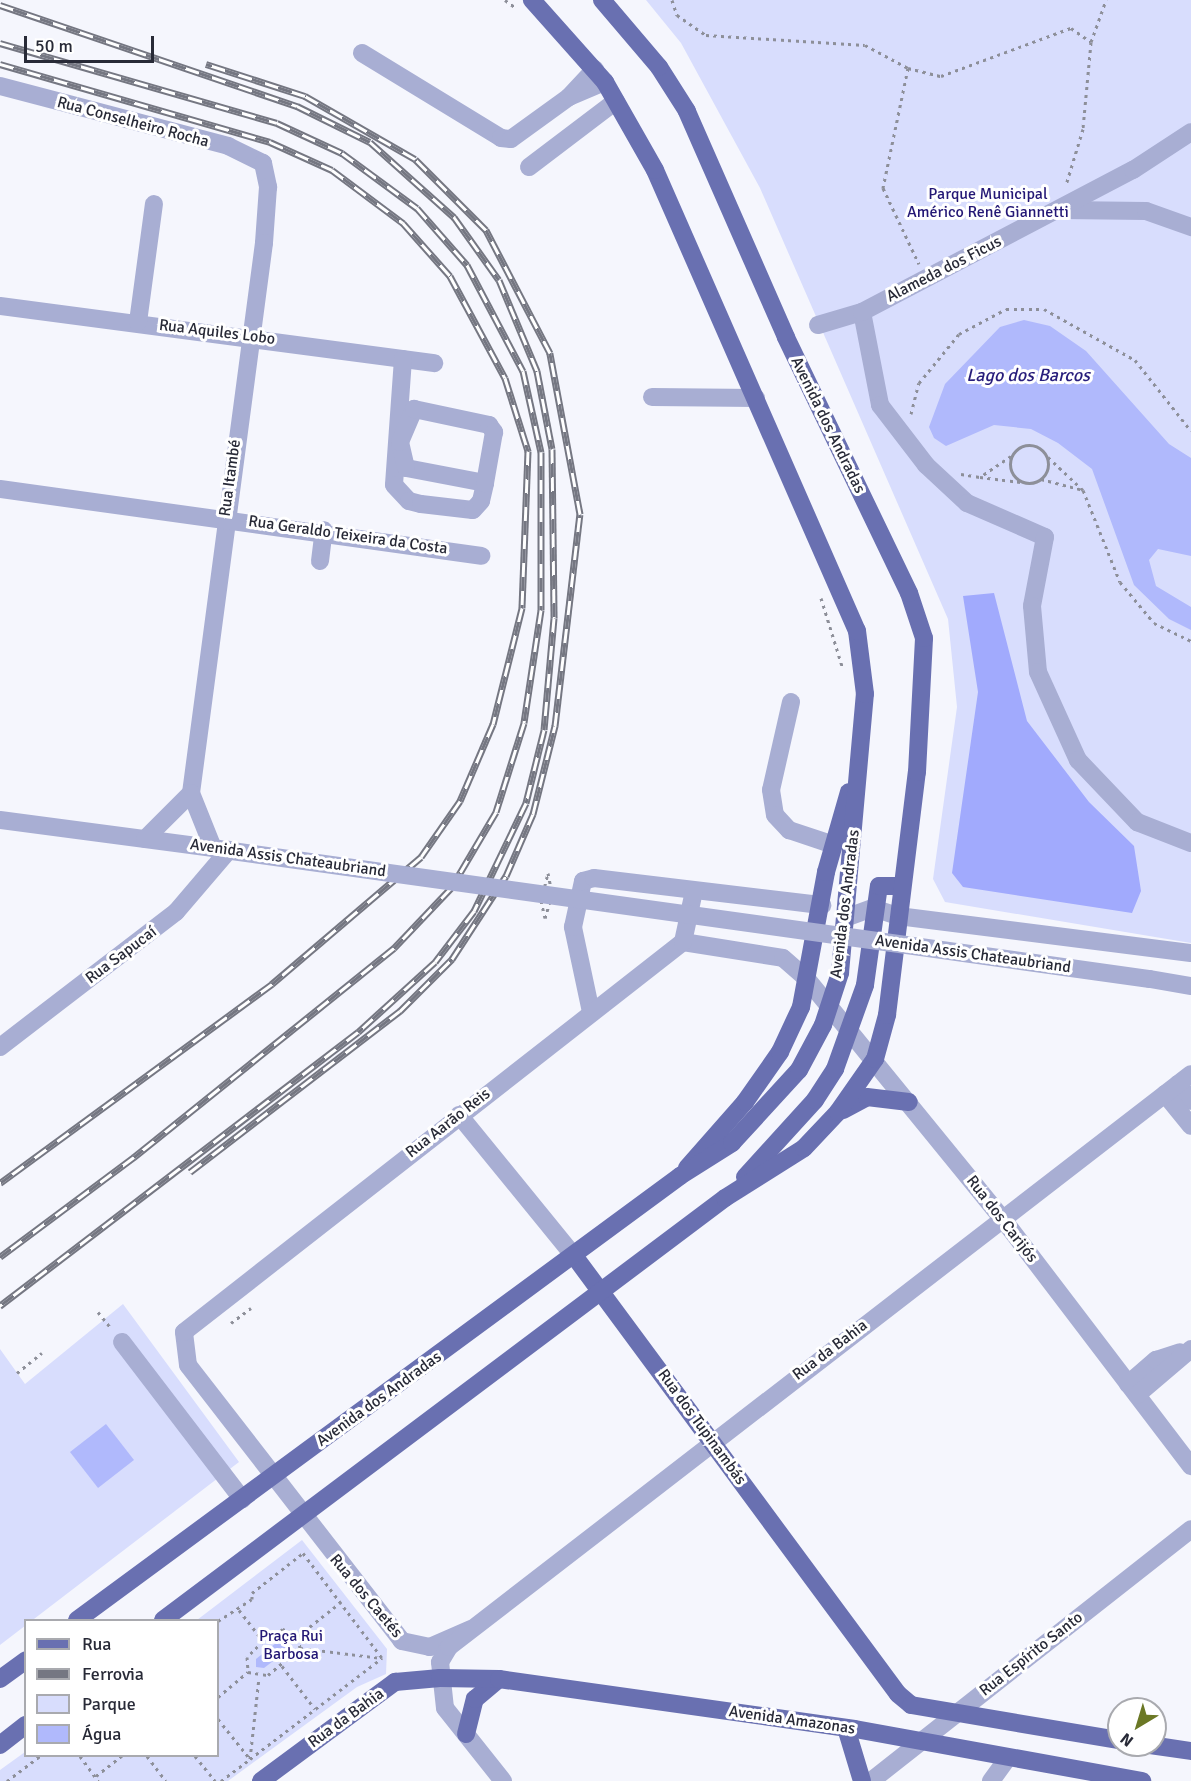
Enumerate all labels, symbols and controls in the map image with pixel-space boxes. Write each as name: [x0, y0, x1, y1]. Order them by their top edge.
scale bar: [27, 24, 158, 62]
text: 50 m: [35, 35, 73, 57]
street label: Rua Conselheiro Rocha: [55, 92, 211, 152]
park label: Parque Municipal Américo Renê Giannetti: [907, 184, 1069, 222]
street label: Alameda dos Ficus: [883, 232, 1005, 306]
street label: Rua Aquiles Lobo: [158, 315, 276, 349]
street label: Avenida dos Andradas: [787, 354, 869, 496]
water label: Lago dos Barcos: [966, 364, 1090, 386]
street label: Rua Itambé: [215, 438, 245, 518]
street label: Rua Geraldo Teixeira da Costa: [247, 512, 449, 558]
street label: Avenida dos Andradas: [826, 829, 864, 979]
street label: Avenida Assis Chateaubriand: [189, 835, 387, 881]
street label: Rua Sapucaí: [82, 922, 160, 988]
street label: Avenida Assis Chateaubriand: [874, 931, 1072, 977]
street label: Rua Aarão Reis: [402, 1084, 494, 1162]
street label: Rua dos Carijós: [962, 1172, 1042, 1266]
street label: Rua da Bahia: [789, 1316, 871, 1384]
street label: Avenida dos Andradas: [313, 1347, 445, 1451]
street label: Rua dos Tupinambás: [654, 1365, 750, 1489]
street label: Rua dos Caetés: [326, 1550, 406, 1642]
street label: Rua Espírito Santo: [976, 1608, 1086, 1700]
legend: [24, 1619, 219, 1757]
park label: Praça Rui Barbosa: [259, 1626, 323, 1664]
text: Rua: [82, 1633, 111, 1655]
text: Ferrovia: [82, 1663, 144, 1685]
street label: Rua da Bahia: [304, 1684, 388, 1752]
text: Parque: [82, 1693, 136, 1715]
north arrow: [1107, 1697, 1167, 1757]
street label: Avenida Amazonas: [728, 1702, 856, 1738]
text: Água: [82, 1723, 121, 1745]
text: N: [1117, 1728, 1138, 1751]

